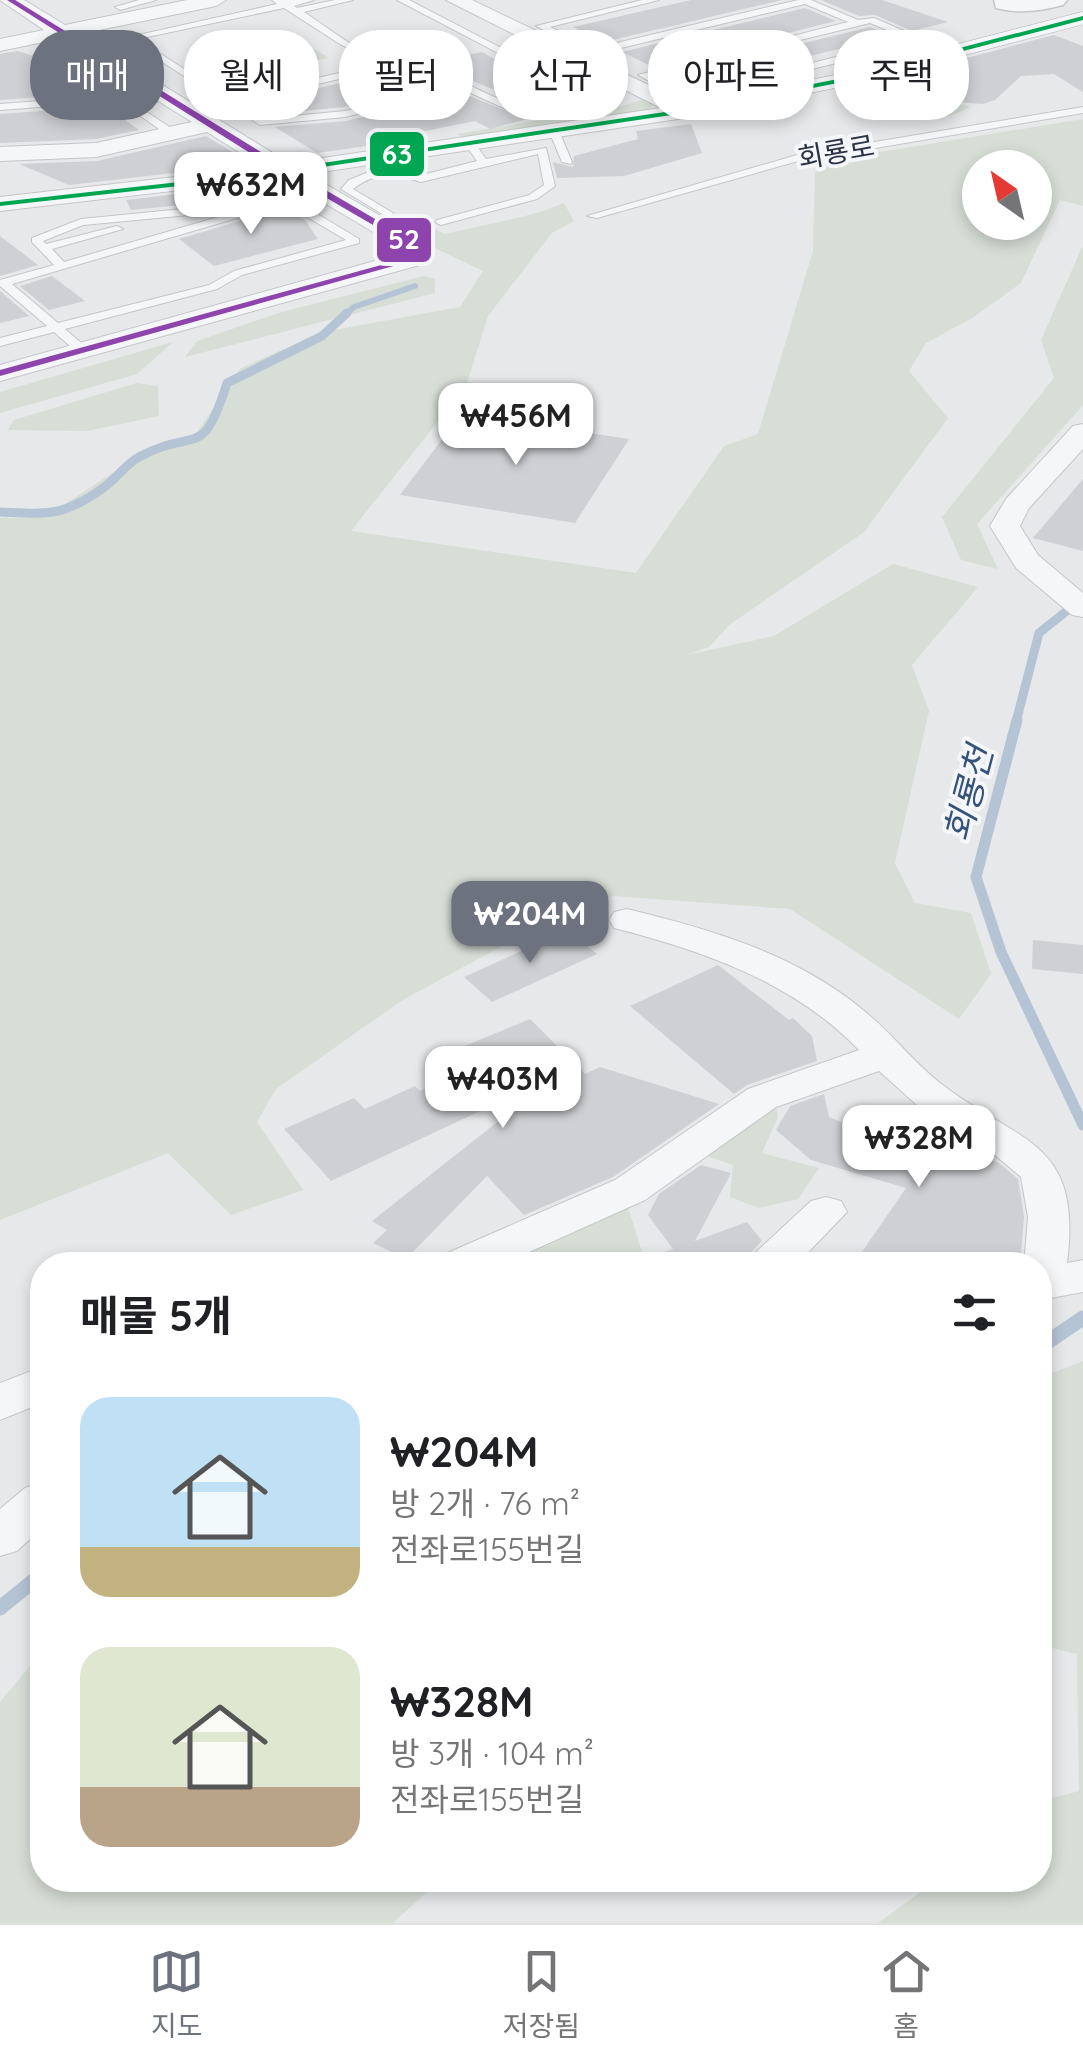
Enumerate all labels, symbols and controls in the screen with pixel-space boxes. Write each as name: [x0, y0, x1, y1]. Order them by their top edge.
chip: 매매: [30, 30, 164, 120]
chip: 월세: [184, 30, 319, 120]
chip: 필터: [339, 30, 473, 120]
chip: 신규: [493, 30, 628, 120]
chip: 아파트: [648, 30, 814, 120]
chip: 주택: [834, 30, 969, 120]
street label: 회룡로: [795, 128, 877, 175]
line badge: 63: [368, 130, 426, 178]
text: 63: [382, 136, 412, 171]
north arrow: [962, 150, 1052, 240]
map controls: [962, 150, 1052, 240]
pin: ₩632M: [181, 152, 321, 237]
text: ₩632M: [196, 164, 306, 204]
line badge: 52: [375, 216, 433, 264]
text: 52: [388, 221, 420, 256]
pin: ₩456M: [446, 383, 586, 468]
text: ₩456M: [460, 395, 572, 435]
water label: 회룡천: [934, 738, 1003, 846]
pin: ₩204M: [460, 881, 600, 966]
text: ₩204M: [473, 893, 587, 933]
pin: ₩403M: [433, 1046, 573, 1131]
text: ₩403M: [447, 1058, 559, 1098]
pin: ₩328M: [849, 1105, 989, 1190]
text: ₩328M: [864, 1117, 974, 1157]
icon: filters: [947, 1285, 1002, 1340]
text: 매물 5개: [80, 1289, 232, 1342]
text: ₩204M: [390, 1425, 538, 1478]
icon: home: [160, 1437, 280, 1557]
text: 방 2개 · 76 m²: [390, 1483, 580, 1523]
text: 전좌로155번길: [390, 1529, 584, 1569]
text: ₩328M: [390, 1675, 533, 1728]
icon: home: [160, 1687, 280, 1807]
text: 방 3개 · 104 m²: [390, 1733, 594, 1773]
text: 전좌로155번길: [390, 1779, 584, 1819]
tab: 지도: [149, 1944, 204, 2044]
tab: 저장됨: [503, 1944, 580, 2044]
tab: 홈: [879, 1944, 934, 2044]

